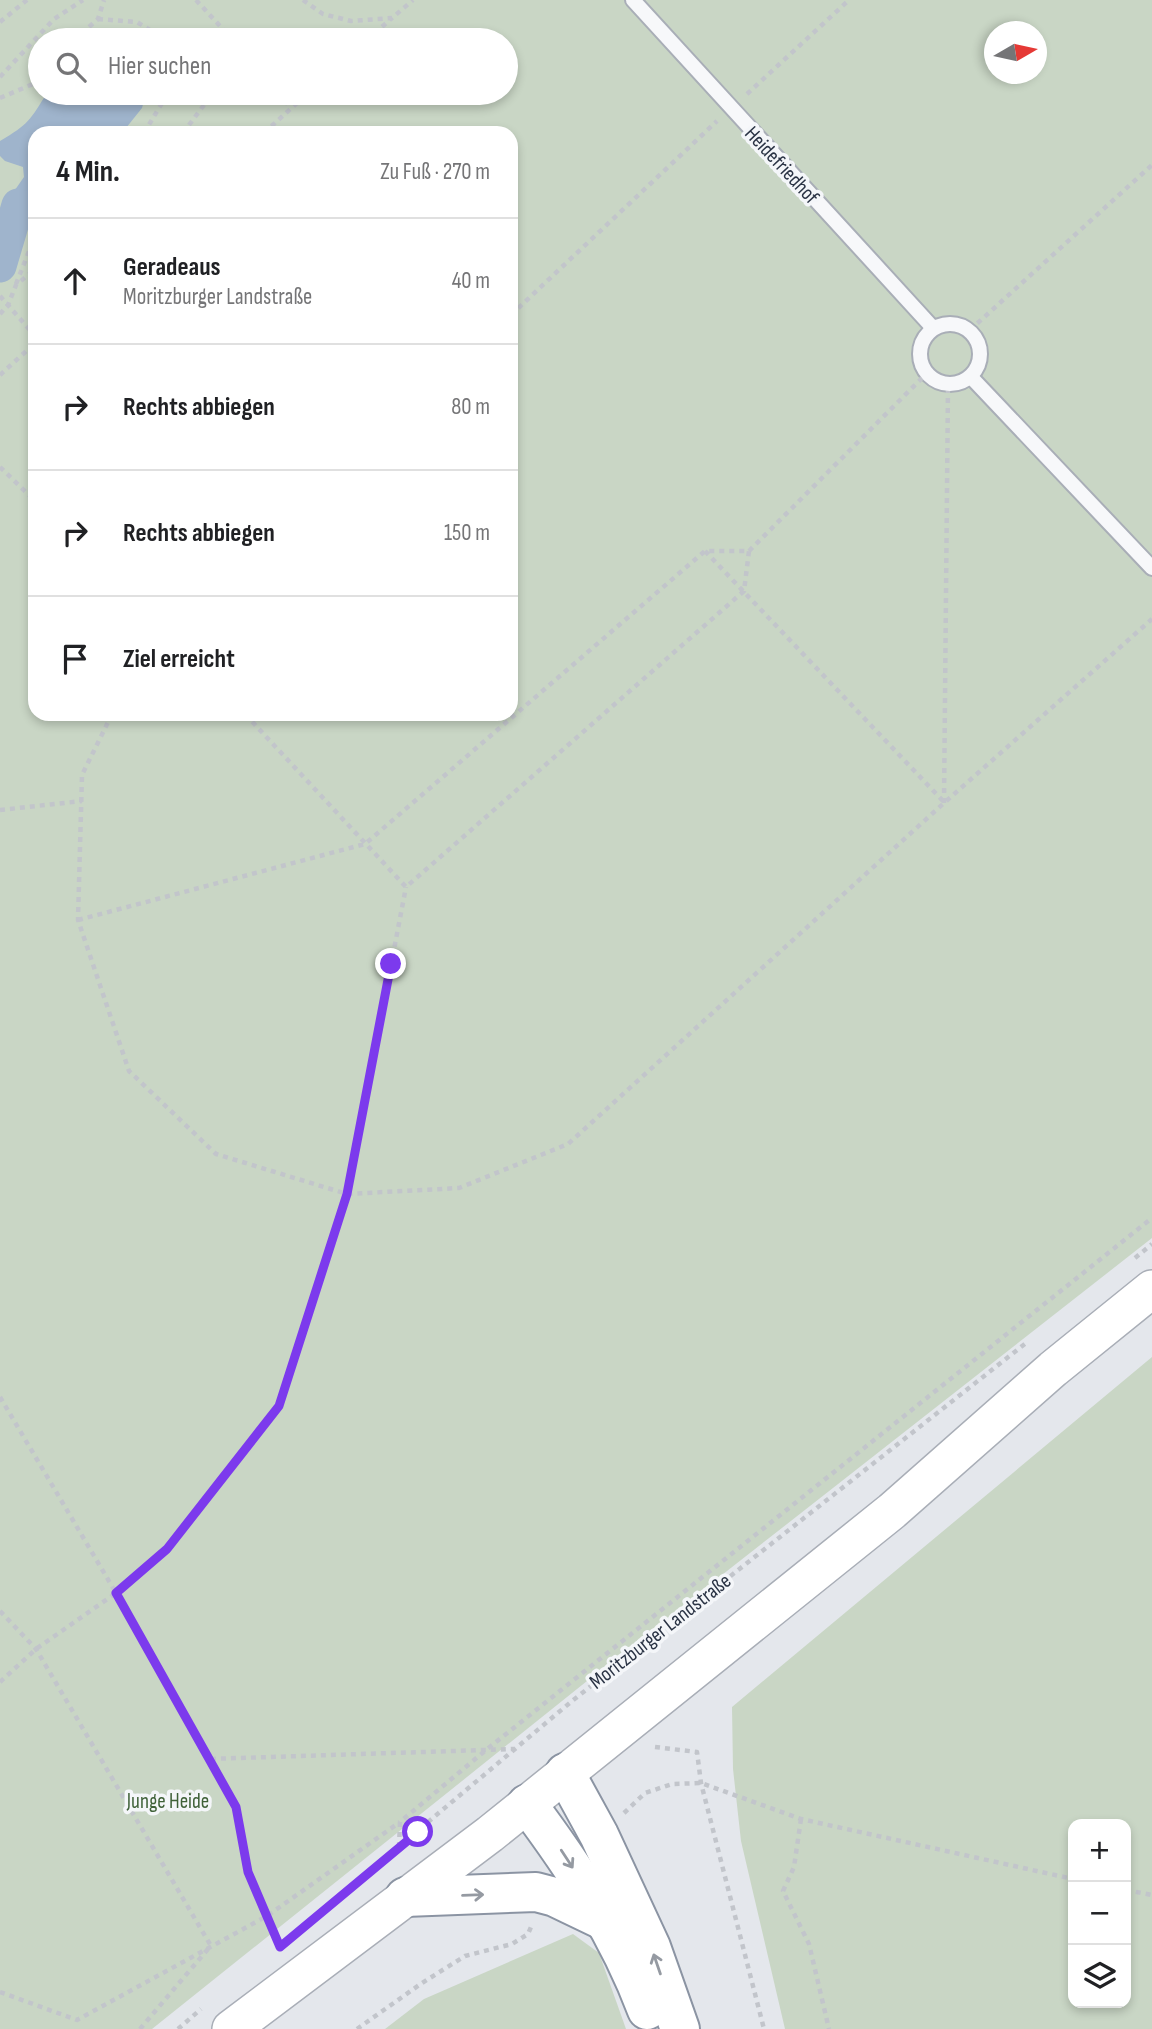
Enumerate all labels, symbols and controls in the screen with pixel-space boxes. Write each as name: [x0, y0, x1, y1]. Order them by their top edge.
north arrow: [984, 21, 1047, 84]
search box: [28, 28, 518, 105]
icon: search: [52, 48, 90, 86]
text: Hier suchen: [108, 51, 211, 82]
street label: Heidefriedhof: [739, 121, 825, 210]
text: 4 Min.: [56, 154, 120, 190]
text: Zu Fuß · 270 m: [380, 158, 490, 186]
text: Geradeaus: [123, 252, 221, 283]
icon: ahead: [56, 262, 94, 300]
text: 40 m: [452, 267, 490, 295]
text: Moritzburger Landstraße: [123, 283, 312, 311]
icon: right: [56, 388, 94, 426]
text: Rechts abbiegen: [123, 392, 275, 423]
text: 80 m: [451, 393, 490, 421]
icon: right: [56, 514, 94, 552]
text: Rechts abbiegen: [123, 518, 275, 549]
text: 150 m: [444, 519, 490, 547]
icon: arrive: [56, 640, 94, 678]
text: Ziel erreicht: [123, 644, 235, 675]
route end: [375, 948, 406, 979]
street label: Moritzburger Landstraße: [585, 1568, 736, 1694]
park label: Junge Heide: [126, 1789, 209, 1814]
route start: [402, 1816, 433, 1847]
map controls: [1068, 1819, 1131, 2008]
button: +: [1068, 1819, 1131, 1882]
one-way arrow: [560, 1849, 574, 1868]
button: −: [1068, 1882, 1131, 1945]
one-way arrow: [462, 1888, 485, 1902]
button: layers: [1068, 1945, 1131, 2008]
one-way arrow: [650, 1954, 662, 1976]

